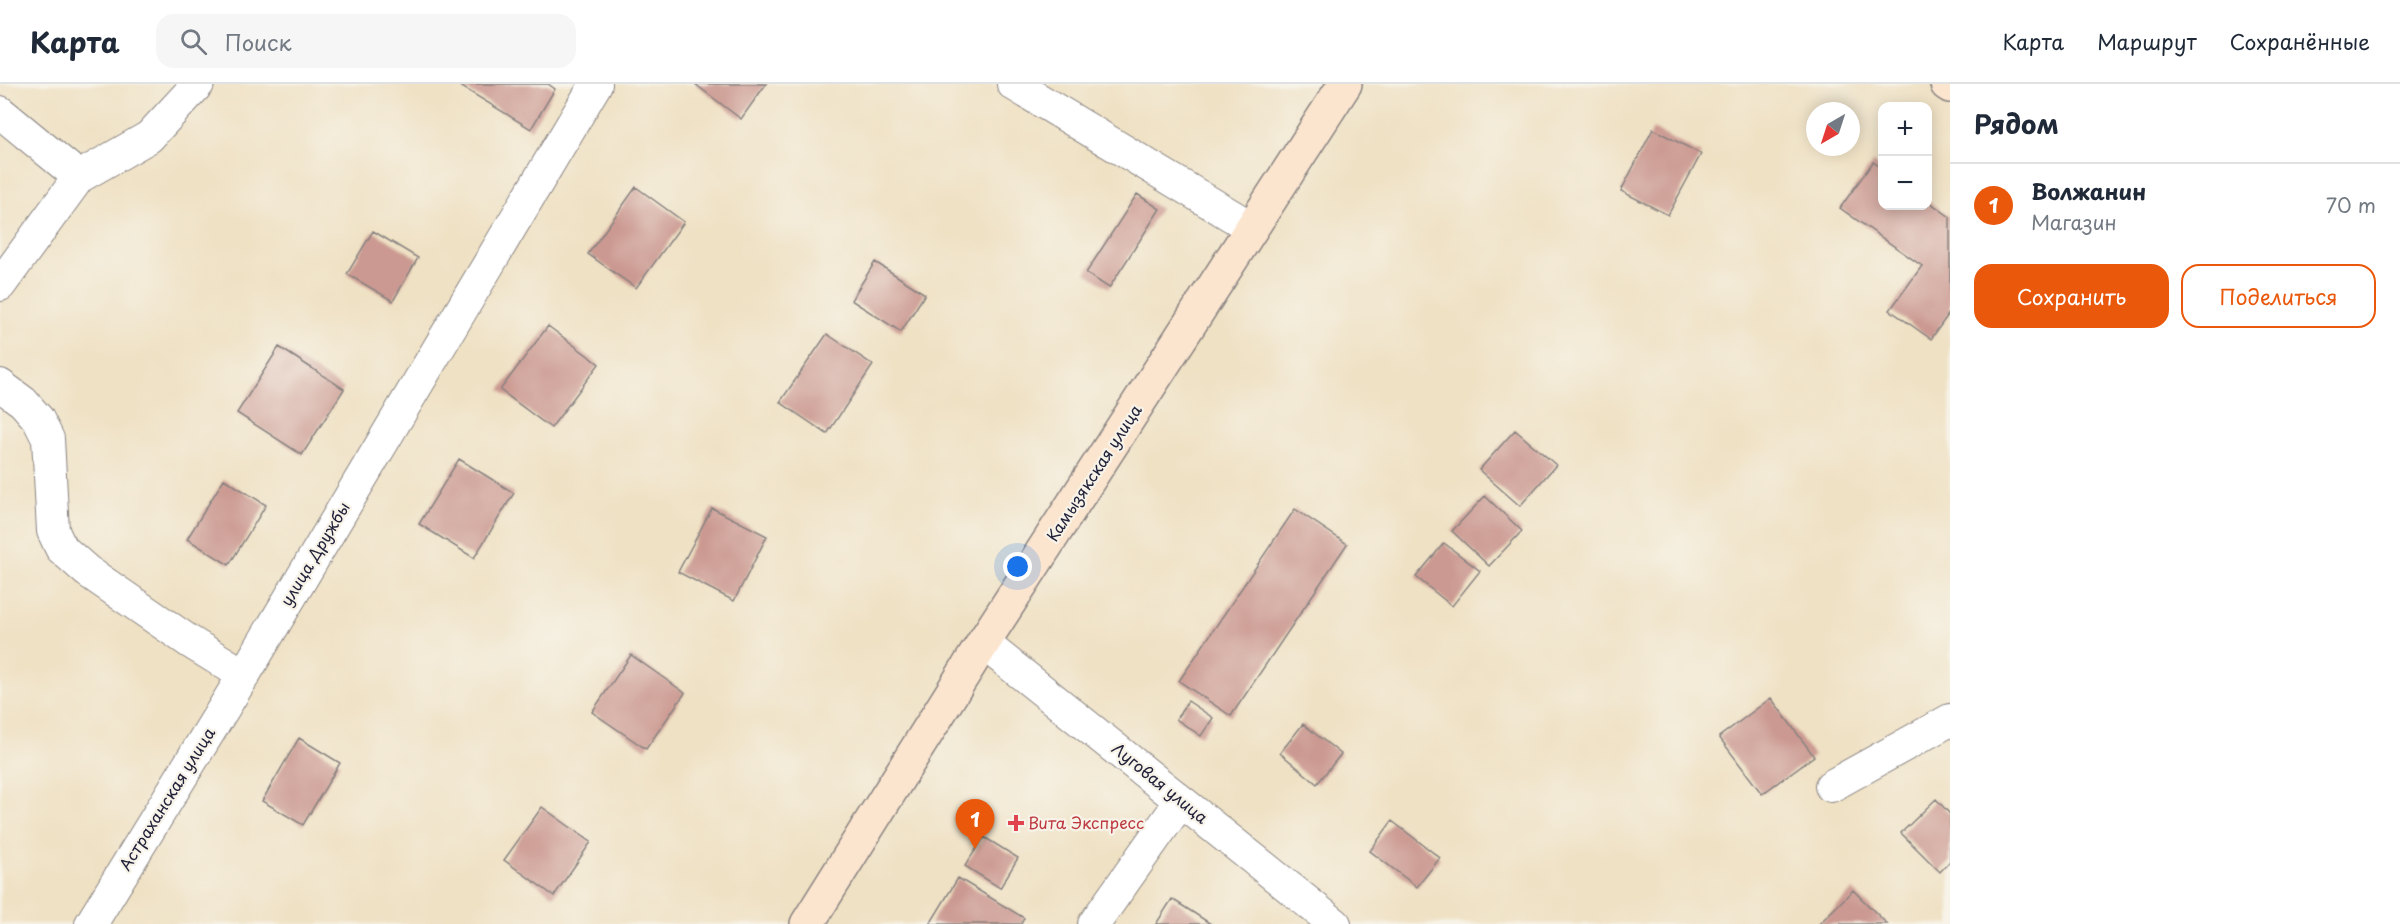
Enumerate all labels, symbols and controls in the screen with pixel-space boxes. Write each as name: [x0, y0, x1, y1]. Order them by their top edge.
search box: [156, 14, 576, 68]
text: Карта: [30, 20, 120, 63]
icon: search: [177, 25, 210, 58]
text: Поиск: [225, 25, 292, 58]
text: Карта: [2003, 25, 2064, 57]
text: Маршрут: [2097, 25, 2197, 57]
text: Сохранённые: [2230, 25, 2370, 57]
north arrow: [1806, 102, 1860, 156]
map controls: [1878, 102, 1932, 210]
button: +: [1878, 102, 1932, 156]
text: Рядом: [1974, 104, 2059, 143]
button: −: [1878, 156, 1932, 210]
text: Волжанин: [2031, 174, 2146, 207]
text: 1: [1989, 190, 1998, 220]
text: 70 m: [2326, 190, 2376, 220]
text: Магазин: [2031, 207, 2117, 237]
button: Сохранить: [1974, 264, 2169, 328]
button: Поделиться: [2181, 264, 2376, 328]
street label: Камызякская улица: [1040, 399, 1147, 546]
street label: улица Дружбы: [274, 497, 355, 610]
your location: [1003, 552, 1032, 581]
street label: Астраханская улица: [112, 722, 220, 875]
street label: Луговая улица: [1107, 736, 1214, 829]
pin: 1: [956, 800, 994, 849]
place label: Вита Экспресс: [1028, 810, 1144, 834]
marker: Вита Экспресс: [1009, 816, 1023, 830]

